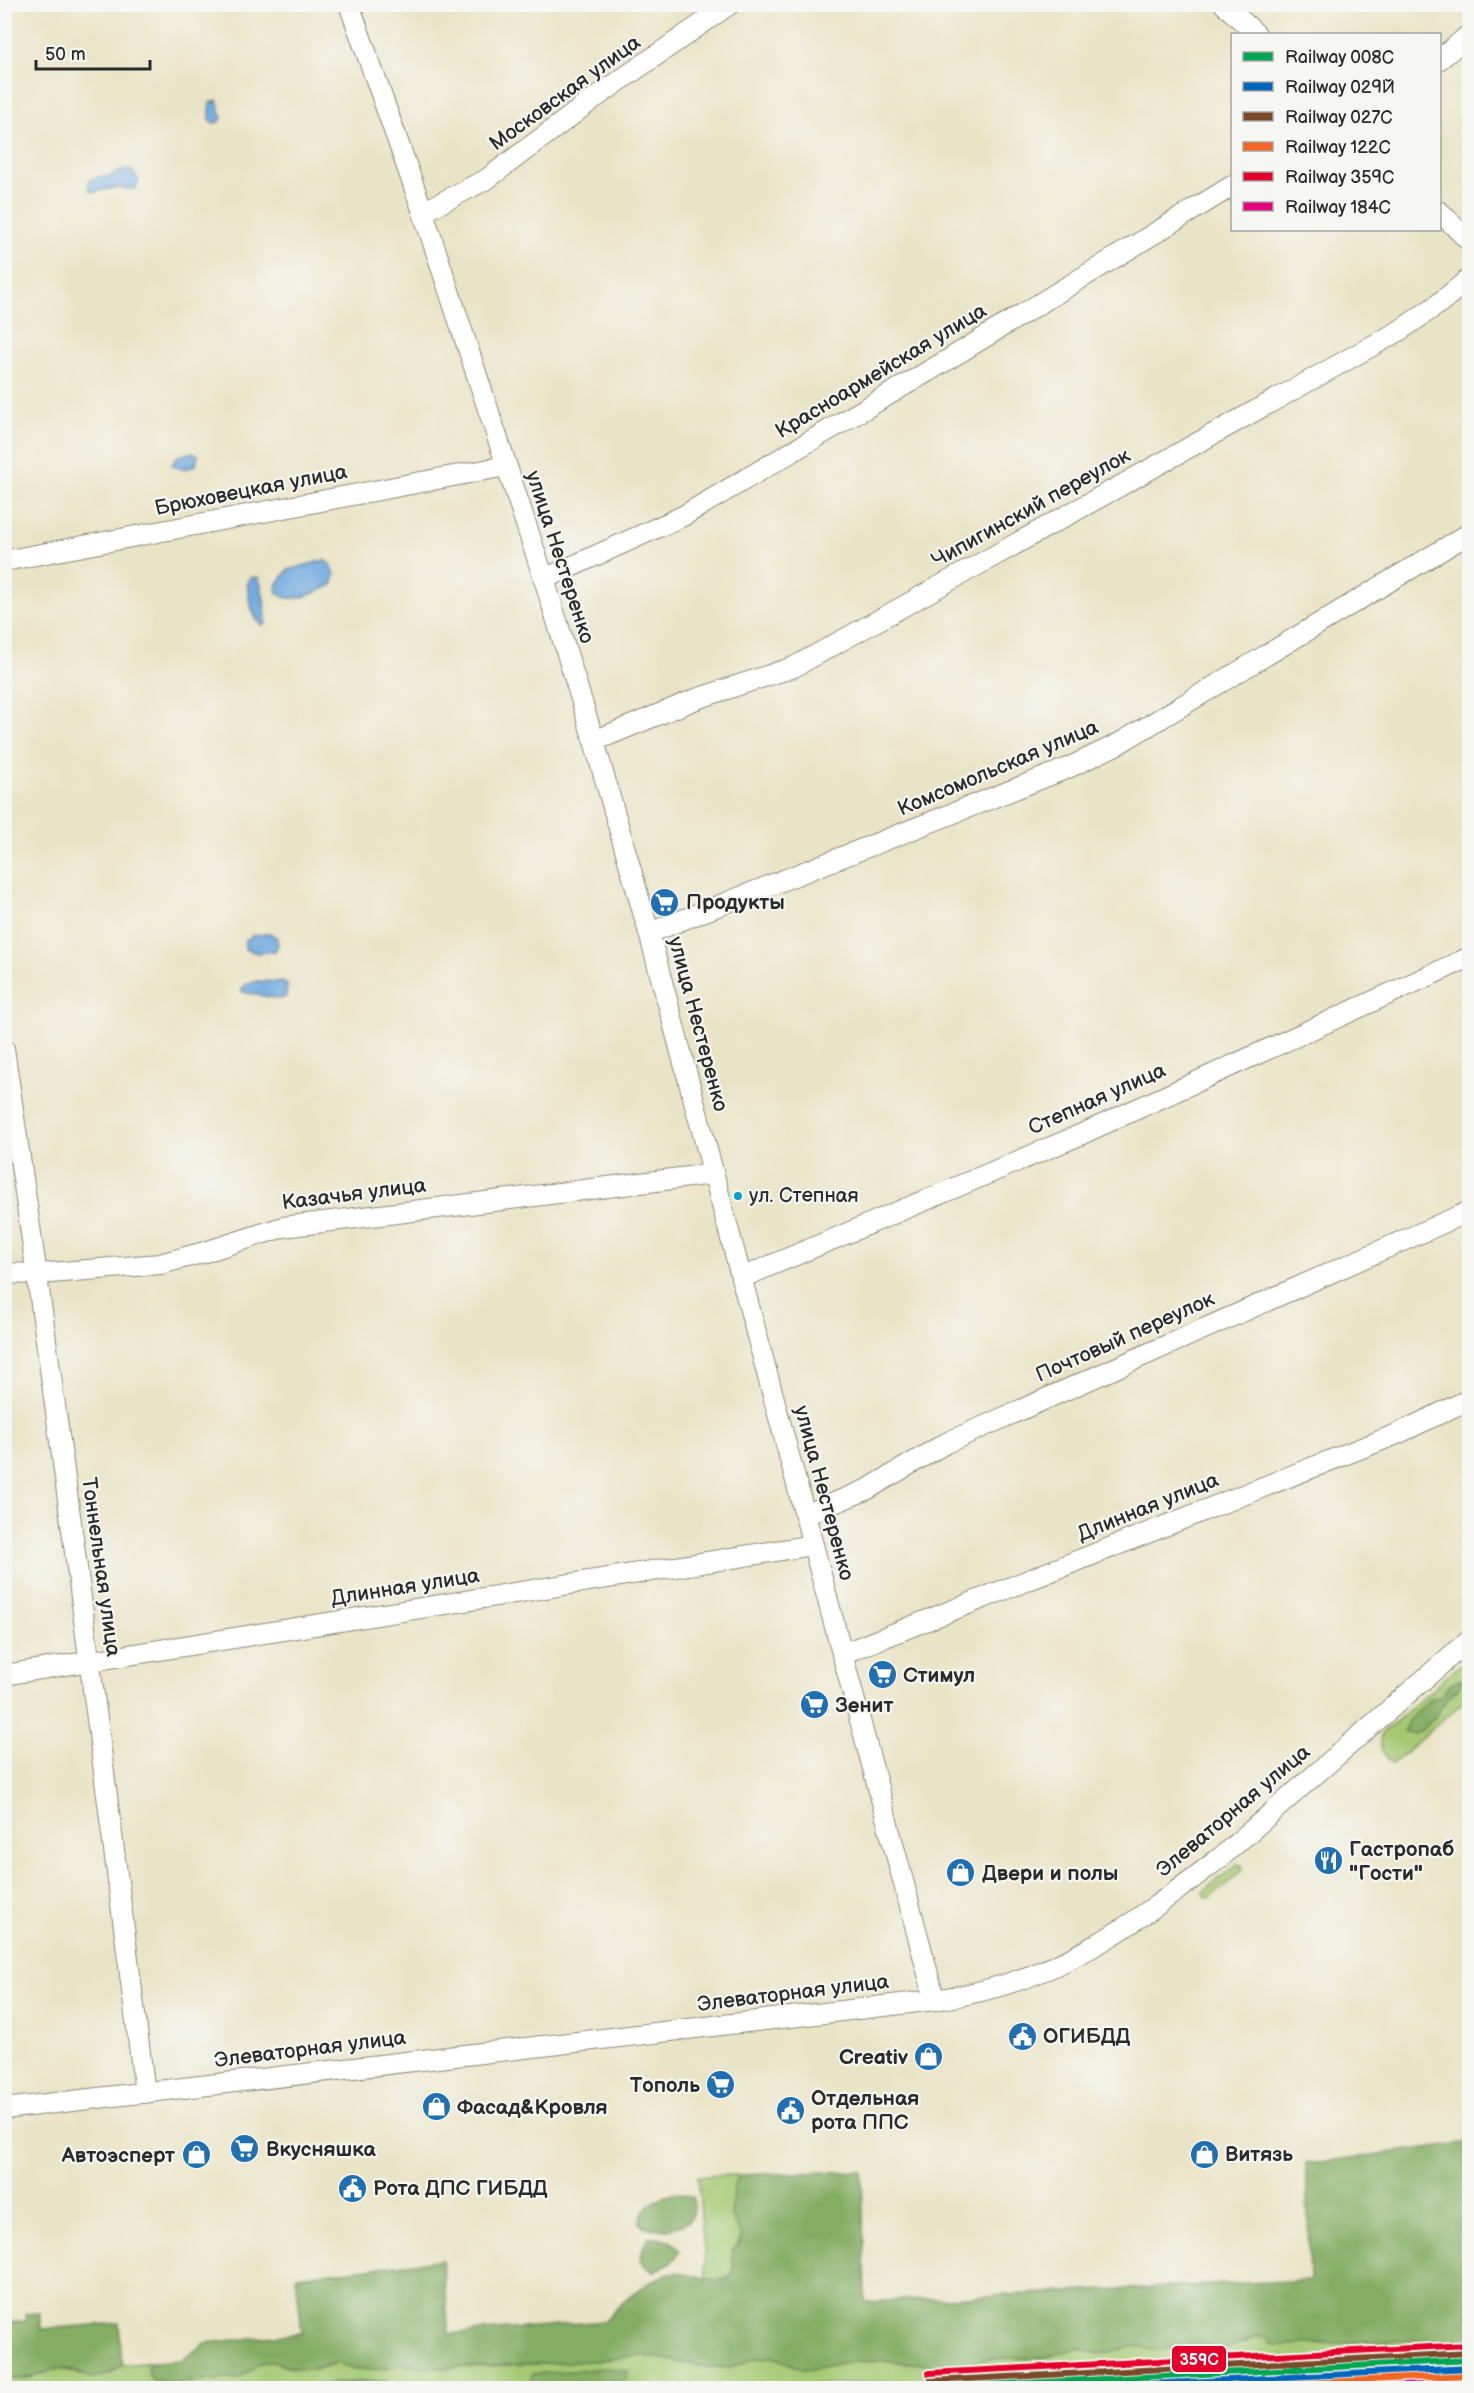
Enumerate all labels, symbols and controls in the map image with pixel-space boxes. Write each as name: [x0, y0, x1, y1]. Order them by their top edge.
street label: Московская улица: [485, 29, 646, 156]
scale bar: [36, 33, 150, 71]
legend: [1231, 33, 1441, 231]
text: 50 m: [45, 44, 86, 65]
text: Railway 008С: [1285, 47, 1394, 68]
text: Railway 029Й: [1285, 77, 1395, 98]
text: Railway 027С: [1285, 107, 1392, 128]
text: Railway 122С: [1285, 137, 1391, 158]
text: Railway 359С: [1285, 167, 1394, 188]
text: Railway 184С: [1285, 197, 1391, 218]
street label: Красноармейская улица: [771, 298, 992, 444]
street label: Чипигинский переулок: [927, 443, 1135, 573]
street label: Брюховецкая улица: [153, 459, 350, 521]
street label: улица Нестеренко: [520, 468, 600, 647]
street label: Комсомольская улица: [894, 714, 1103, 822]
supermarket icon: Продукты: [649, 886, 681, 918]
place label: Продукты: [686, 890, 785, 915]
street label: улица Нестеренко: [663, 934, 733, 1114]
street label: Степная улица: [1025, 1057, 1170, 1140]
street label: Казачья улица: [280, 1173, 428, 1215]
place label: ул. Степная: [749, 1184, 859, 1208]
marker: ул. Степная: [732, 1190, 744, 1202]
street label: Почтовый переулок: [1032, 1286, 1218, 1388]
street label: улица Нестеренко: [789, 1403, 859, 1583]
street label: Длинная улица: [1074, 1467, 1223, 1547]
street label: Тоннельная улица: [76, 1476, 126, 1659]
street label: Длинная улица: [329, 1563, 482, 1611]
supermarket icon: Стимул: [866, 1659, 898, 1691]
place label: Стимул: [903, 1663, 975, 1688]
supermarket icon: Зенит: [798, 1689, 830, 1721]
place label: Зенит: [835, 1693, 893, 1718]
street label: Элеваторная улица: [1151, 1739, 1315, 1883]
place label: Гастропаб "Гости": [1349, 1837, 1454, 1886]
restaurant icon: Гастропаб "Гости": [1312, 1845, 1344, 1877]
shop icon: Двери и полы: [945, 1857, 977, 1889]
place label: Двери и полы: [982, 1861, 1118, 1886]
street label: Элеваторная улица: [696, 1969, 891, 2017]
public building icon: ОГИБДД: [1006, 2020, 1038, 2052]
place label: ОГИБДД: [1043, 2024, 1130, 2049]
street label: Элеваторная улица: [213, 2025, 408, 2073]
shop icon: Creativ: [913, 2041, 945, 2073]
place label: Creativ: [839, 2045, 908, 2070]
supermarket icon: Тополь: [705, 2069, 737, 2101]
place label: Тополь: [630, 2073, 700, 2098]
place label: Отдельная рота ППС: [811, 2086, 919, 2135]
shop icon: Фасад&Кровля: [420, 2091, 452, 2123]
public building icon: Отдельная рота ППС: [774, 2094, 806, 2126]
place label: Фасад&Кровля: [457, 2095, 608, 2120]
supermarket icon: Вкусняшка: [229, 2133, 261, 2165]
place label: Вкусняшка: [266, 2137, 376, 2162]
shop icon: Витязь: [1188, 2138, 1220, 2170]
shop icon: Автоэсперт: [180, 2139, 212, 2171]
place label: Витязь: [1225, 2142, 1293, 2167]
place label: Автоэсперт: [61, 2143, 175, 2168]
public building icon: Рота ДПС ГИБДД: [336, 2172, 368, 2204]
place label: Рота ДПС ГИБДД: [373, 2176, 548, 2201]
line badge: 359С: [1171, 2345, 1227, 2373]
text: 359С: [1179, 2351, 1219, 2370]

